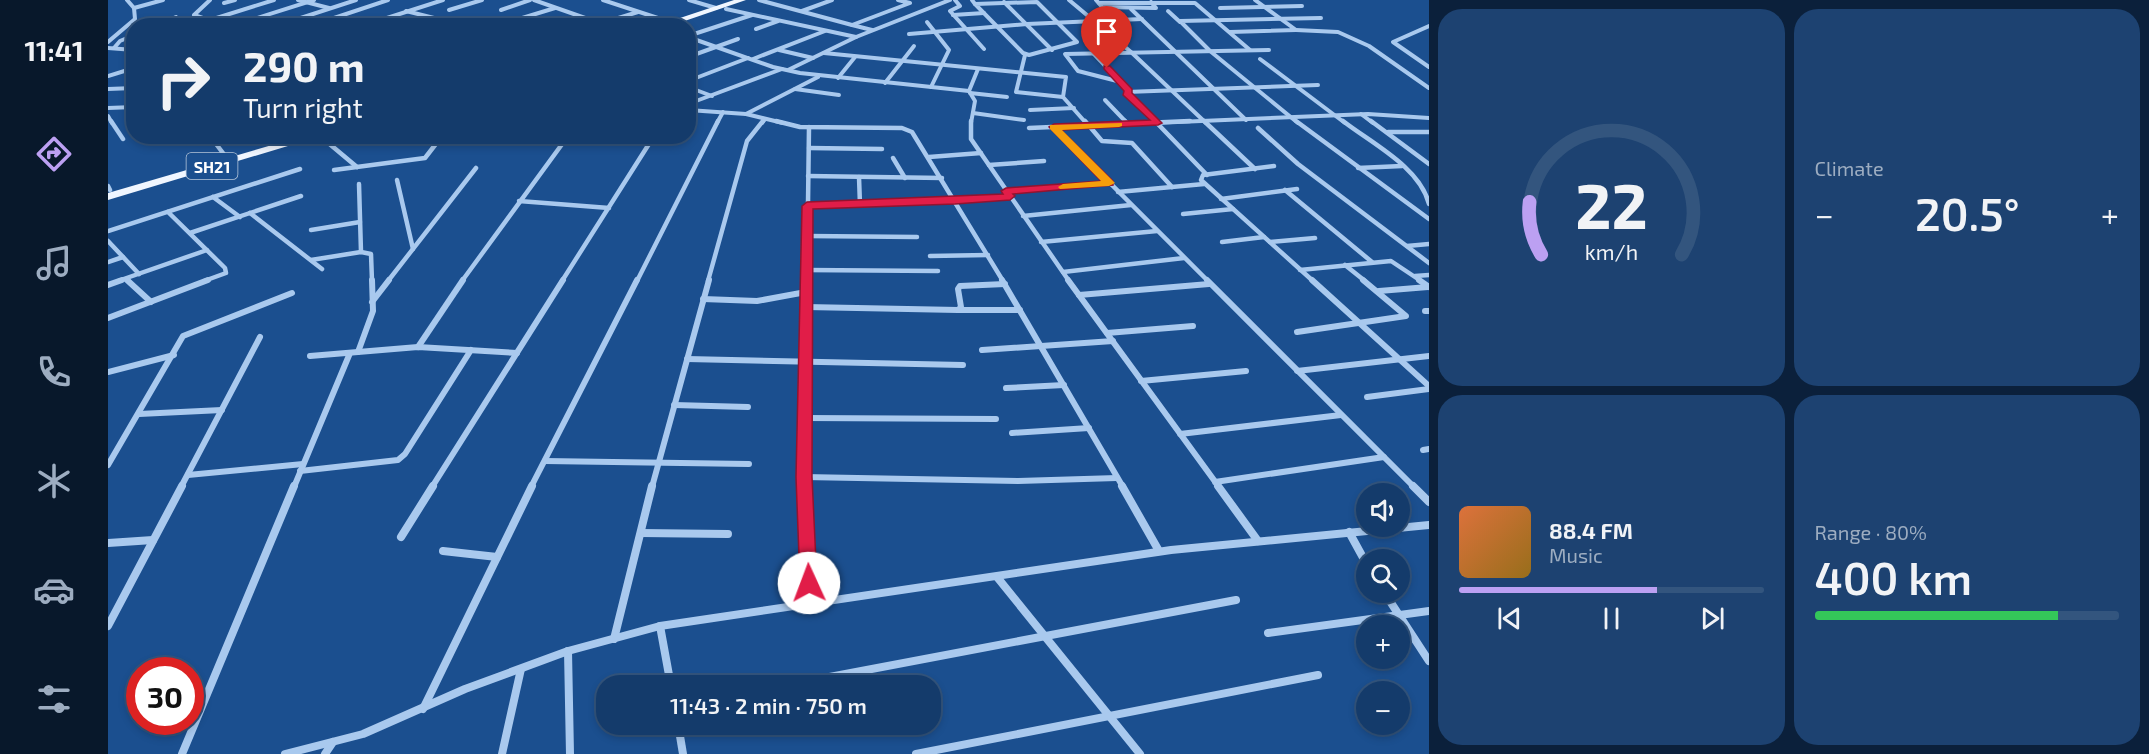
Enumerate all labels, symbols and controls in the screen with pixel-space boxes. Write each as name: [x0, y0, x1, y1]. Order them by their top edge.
pin: [1081, 6, 1132, 68]
icon: arrive: [1090, 15, 1123, 48]
text: 11:41: [24, 34, 84, 66]
text: 290 m: [243, 40, 365, 90]
icon: right: [144, 42, 222, 120]
text: Turn right: [243, 91, 363, 123]
icon: directions: [33, 133, 75, 175]
road number: SH21: [186, 153, 238, 179]
text: Climate: [1815, 156, 1884, 180]
text: 22: [1575, 167, 1647, 242]
text: 20.5°: [1915, 186, 2020, 240]
text: −: [1815, 194, 1834, 234]
text: +: [2101, 194, 2119, 234]
text: km/h: [1585, 239, 1638, 264]
icon: music: [33, 242, 75, 284]
icon: phone: [33, 351, 75, 393]
icon: climate: [33, 460, 75, 502]
map controls: [1356, 483, 1410, 735]
button: sound: [1356, 483, 1410, 537]
text: 88.4 FM: [1549, 517, 1633, 543]
text: Range · 80%: [1815, 520, 1927, 544]
text: Music: [1549, 543, 1603, 567]
button: search: [1356, 549, 1410, 603]
text: 400 km: [1815, 550, 1972, 604]
position arrow: [777, 551, 841, 615]
icon: car: [33, 569, 75, 611]
icon: previous: [1493, 602, 1526, 635]
icon: pause: [1595, 602, 1628, 635]
icon: next: [1696, 602, 1729, 635]
button: +: [1356, 615, 1410, 669]
speed limit sign: 30: [126, 657, 204, 735]
icon: filters: [33, 678, 75, 720]
button: −: [1356, 681, 1410, 735]
text: 11:43 · 2 min · 750 m: [670, 692, 867, 718]

